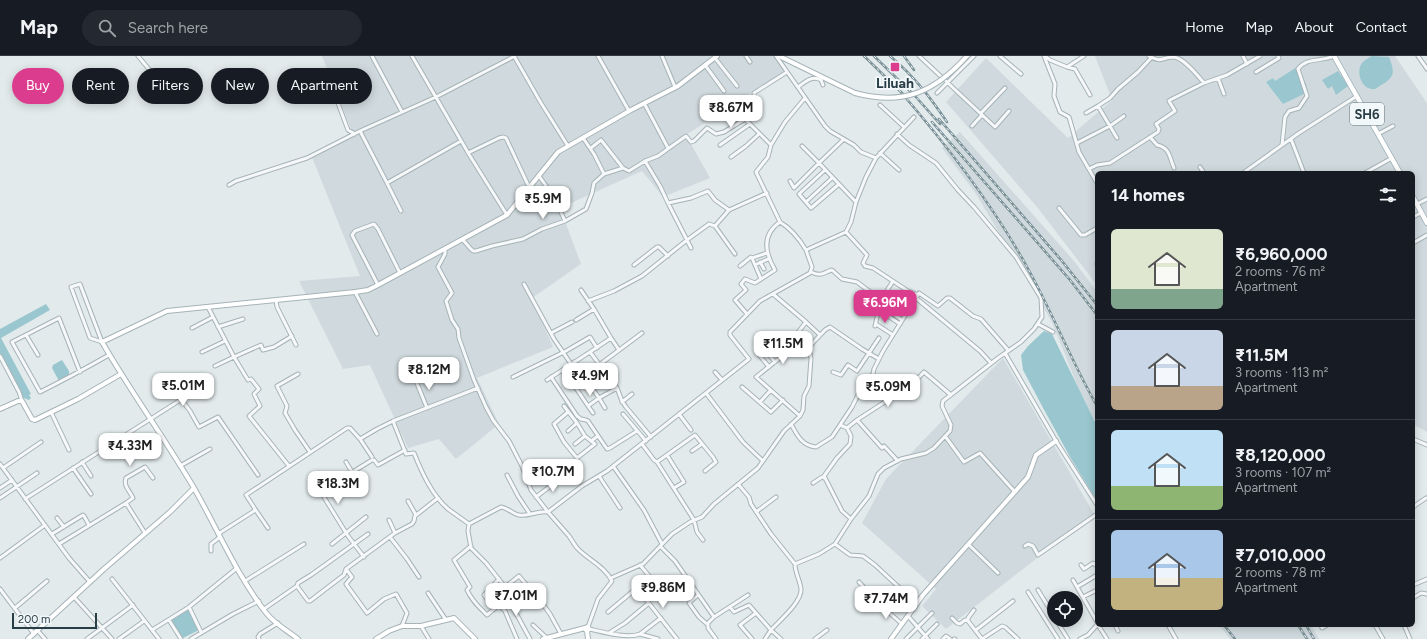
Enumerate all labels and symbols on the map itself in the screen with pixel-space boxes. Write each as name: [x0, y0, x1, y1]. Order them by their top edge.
marker: Liluah: [889, 61, 901, 73]
place label: Liluah: [876, 75, 914, 92]
pin: ₹8.67M: [698, 95, 764, 129]
road number: SH6: [1350, 103, 1384, 125]
pin: ₹5.9M: [515, 186, 571, 220]
pin: ₹6.96M: [852, 290, 918, 324]
pin: ₹11.5M: [750, 331, 816, 365]
pin: ₹8.12M: [396, 357, 462, 391]
pin: ₹4.9M: [562, 363, 618, 397]
pin: ₹5.01M: [150, 373, 216, 407]
pin: ₹5.09M: [855, 374, 921, 408]
pin: ₹4.33M: [97, 433, 163, 467]
pin: ₹10.7M: [520, 459, 586, 493]
pin: ₹18.3M: [305, 471, 371, 505]
pin: ₹9.86M: [630, 575, 696, 609]
pin: ₹7.01M: [483, 583, 549, 617]
pin: ₹7.74M: [853, 586, 919, 620]
scale bar: [12, 611, 97, 630]

